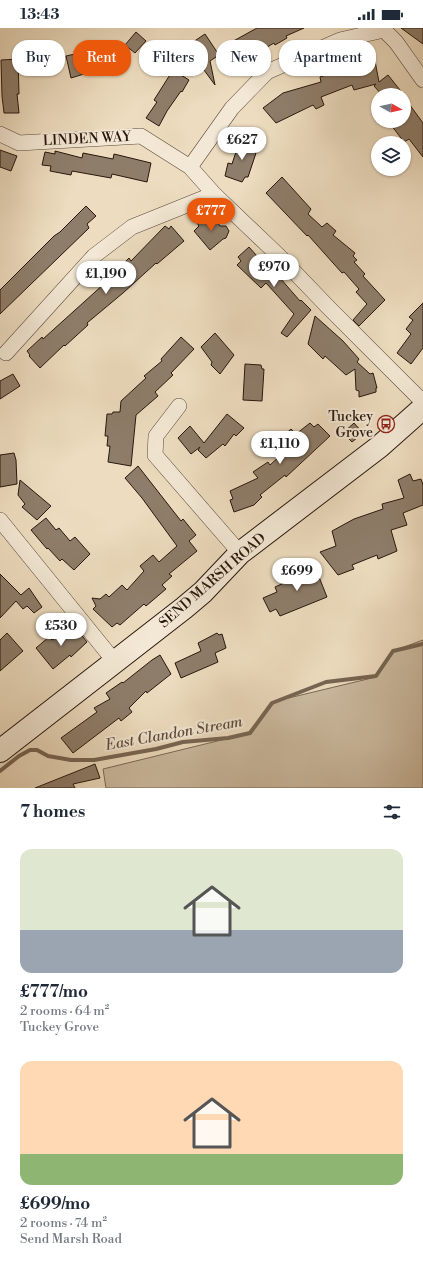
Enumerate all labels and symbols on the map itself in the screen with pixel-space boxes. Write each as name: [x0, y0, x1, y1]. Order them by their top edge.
north arrow: [371, 88, 411, 128]
pin: £627: [218, 127, 266, 161]
street label: LINDEN WAY: [42, 128, 133, 150]
pin: £777: [187, 198, 235, 232]
pin: £970: [250, 254, 298, 288]
pin: £1,190: [73, 261, 139, 295]
place label: Tuckey Grove: [328, 408, 373, 442]
bus stop icon: Tuckey Grove: [376, 414, 396, 434]
pin: £1,110: [247, 431, 313, 465]
street label: SEND MARSH ROAD: [155, 529, 270, 632]
pin: £699: [273, 558, 321, 592]
pin: £530: [37, 613, 85, 647]
water label: East Clandon Stream: [103, 712, 245, 755]

